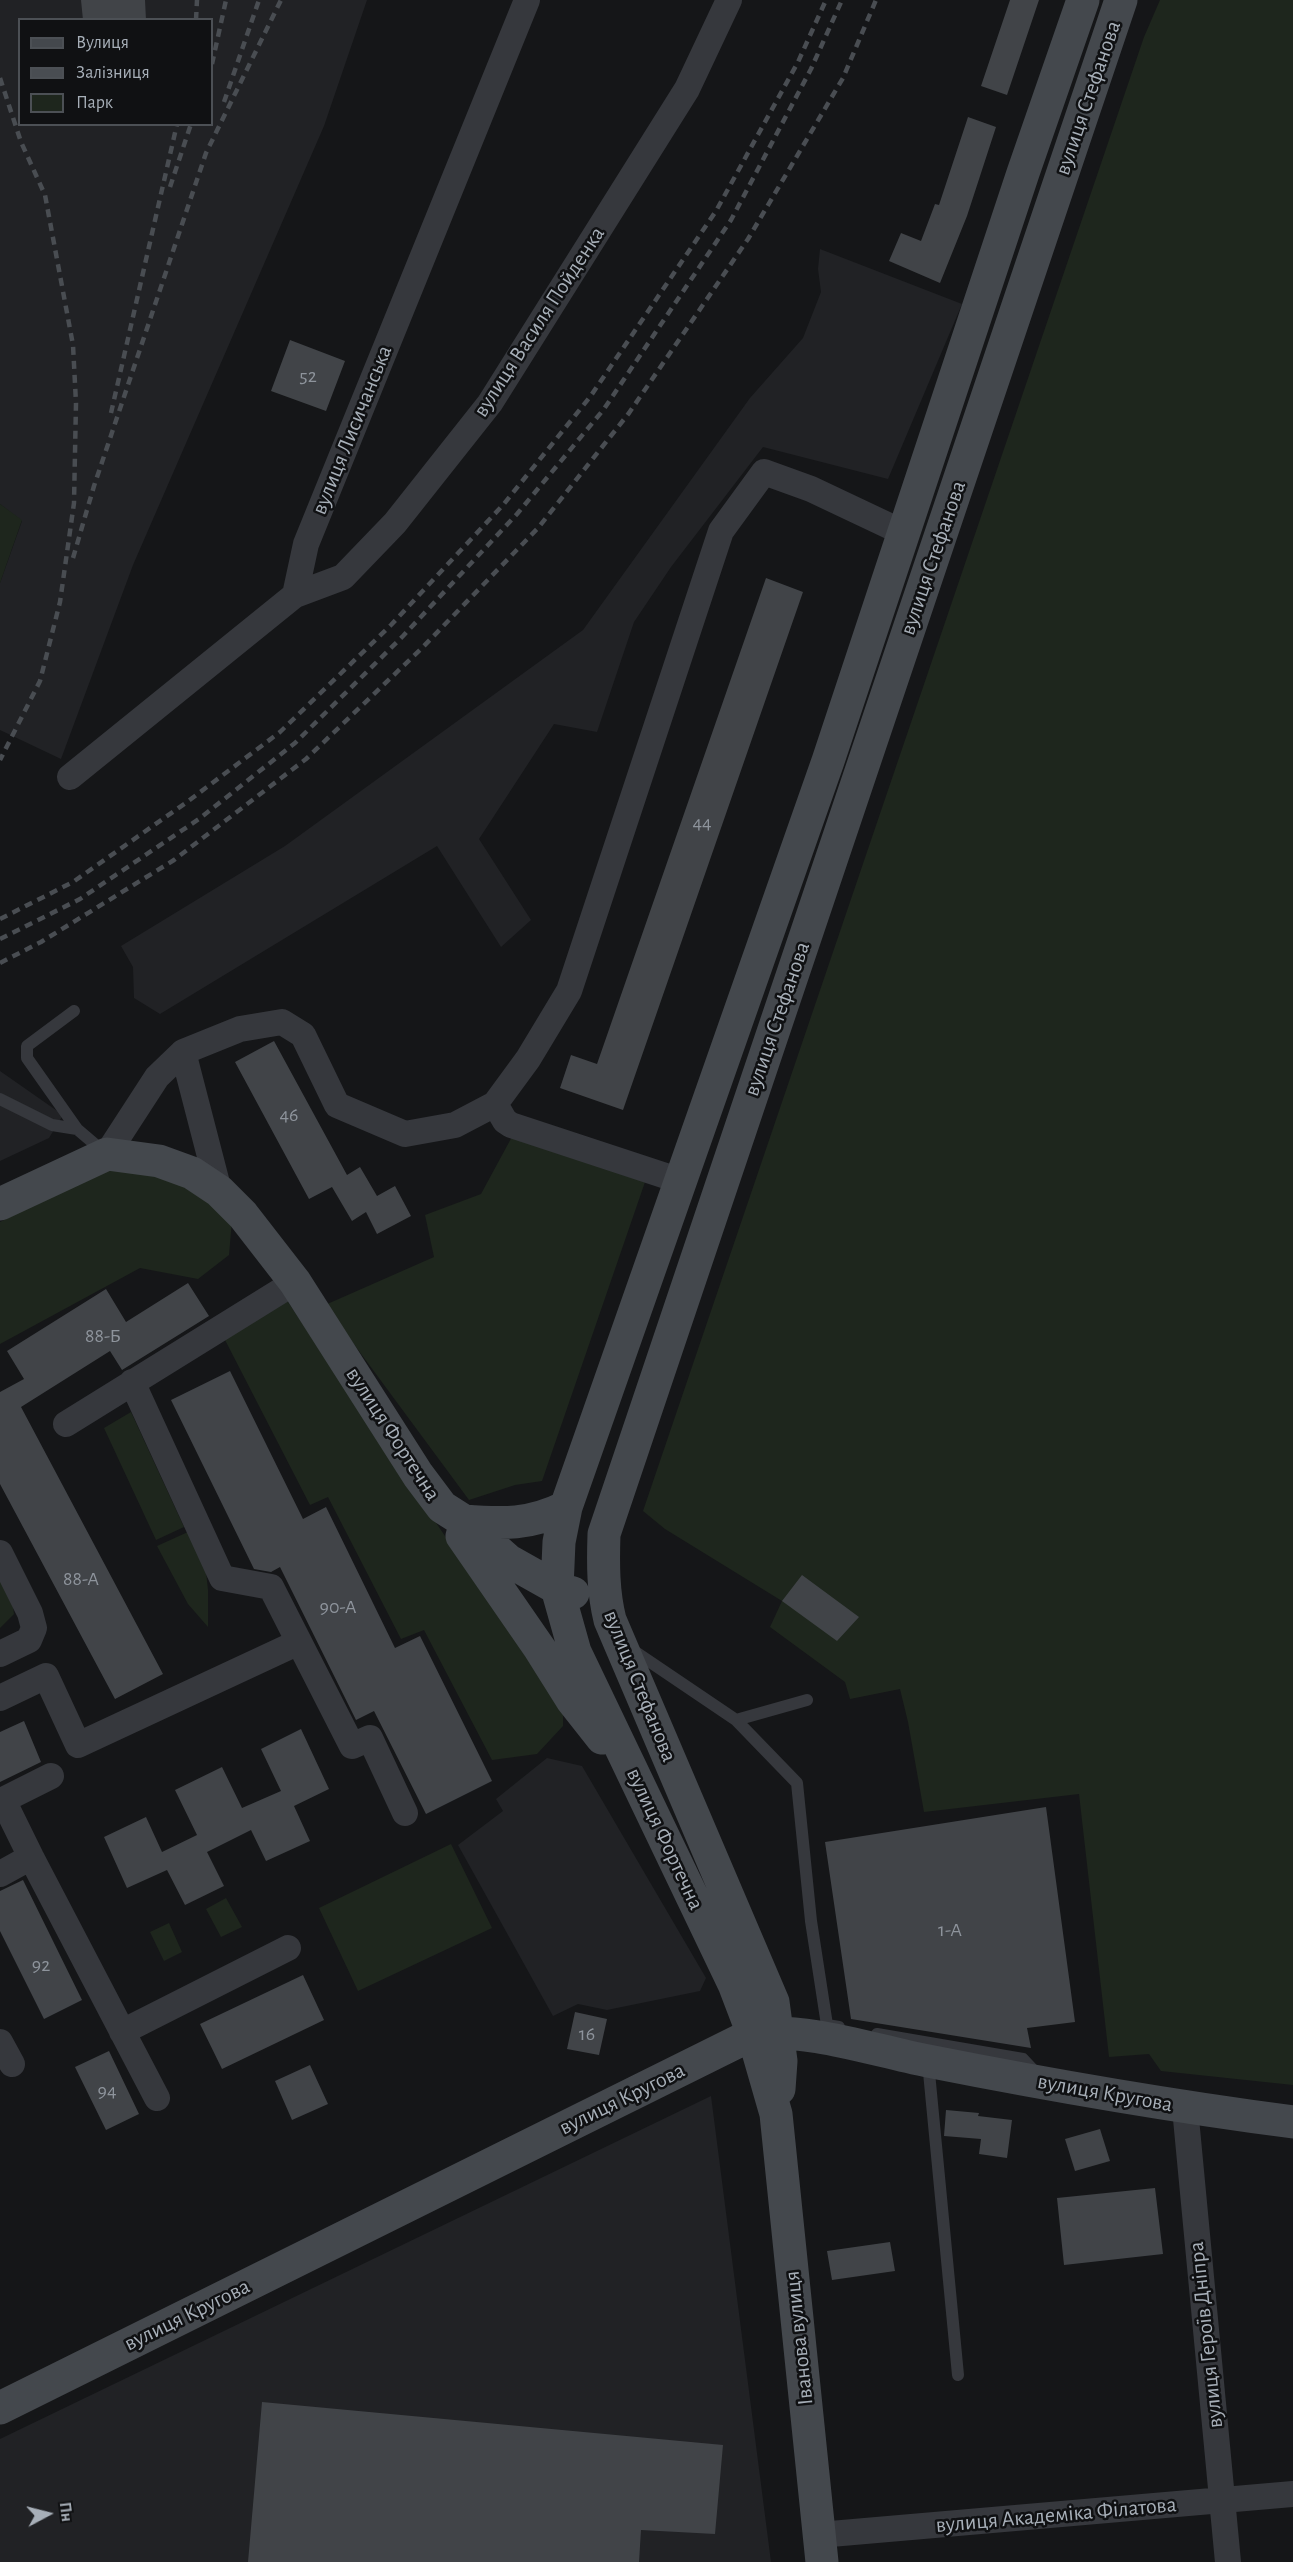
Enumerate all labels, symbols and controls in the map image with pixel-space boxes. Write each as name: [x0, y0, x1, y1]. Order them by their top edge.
street label: вулиця Стефанова: [1049, 17, 1127, 179]
legend: [18, 18, 213, 126]
text: Вулиця: [76, 34, 129, 52]
text: Залізниця: [76, 64, 150, 82]
text: Парк: [76, 94, 113, 112]
street label: вулиця Василя Пойденка: [468, 222, 610, 422]
street label: вулиця Лисичанська: [306, 341, 398, 519]
house number: 52: [299, 364, 317, 388]
street label: вулиця Стефанова: [894, 477, 972, 639]
house number: 44: [692, 811, 712, 835]
street label: вулиця Стефанова: [738, 938, 816, 1100]
house number: 46: [279, 1103, 299, 1127]
house number: 88-Б: [85, 1324, 121, 1348]
street label: вулиця Фортечна: [340, 1362, 446, 1506]
house number: 88-А: [63, 1567, 99, 1591]
house number: 90-А: [320, 1595, 356, 1619]
street label: вулиця Стефанова: [598, 1606, 682, 1766]
street label: вулиця Фортечна: [621, 1764, 709, 1914]
house number: 1-А: [938, 1918, 962, 1942]
house number: 92: [32, 1953, 50, 1977]
house number: 16: [579, 2022, 595, 2046]
street label: вулиця Кругова: [555, 2057, 689, 2141]
street label: вулиця Кругова: [1035, 2068, 1175, 2118]
house number: 94: [97, 2079, 117, 2103]
street label: вулиця Героїв Дніпра: [1183, 2240, 1229, 2430]
street label: Іванова вулиця: [779, 2270, 819, 2406]
street label: вулиця Кругова: [120, 2273, 254, 2357]
north arrow: [18, 2484, 78, 2544]
street label: вулиця Академіка Філатова: [934, 2491, 1178, 2539]
text: Пн: [57, 2501, 75, 2522]

